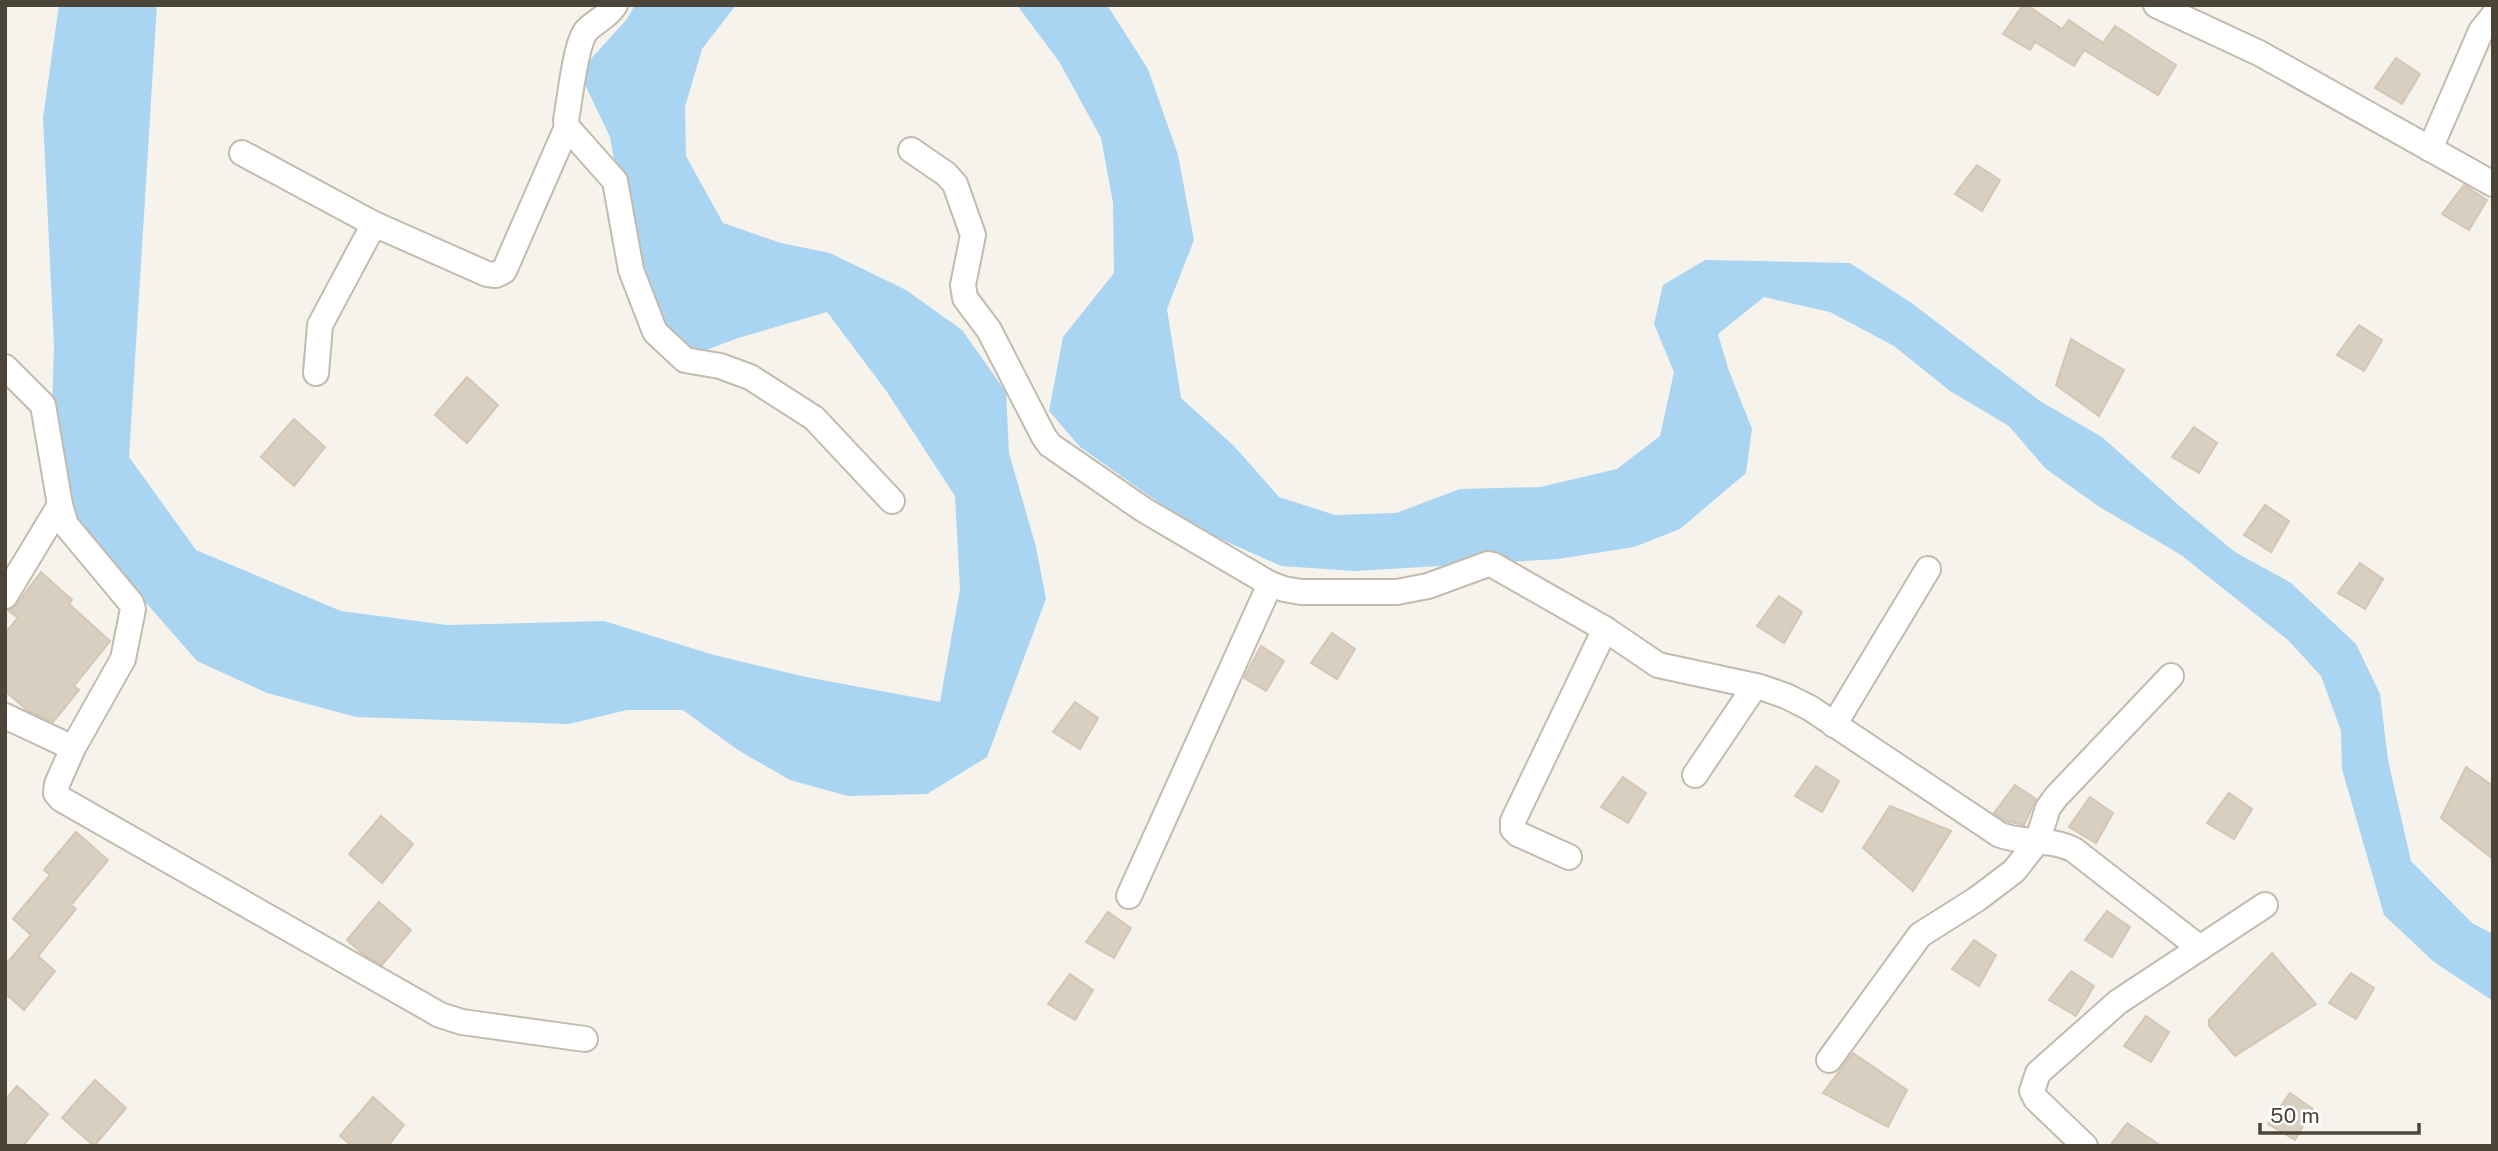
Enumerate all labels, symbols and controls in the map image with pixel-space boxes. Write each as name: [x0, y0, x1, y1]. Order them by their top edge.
scale bar: [2260, 1092, 2419, 1136]
text: 50 m: [2270, 1103, 2320, 1128]

